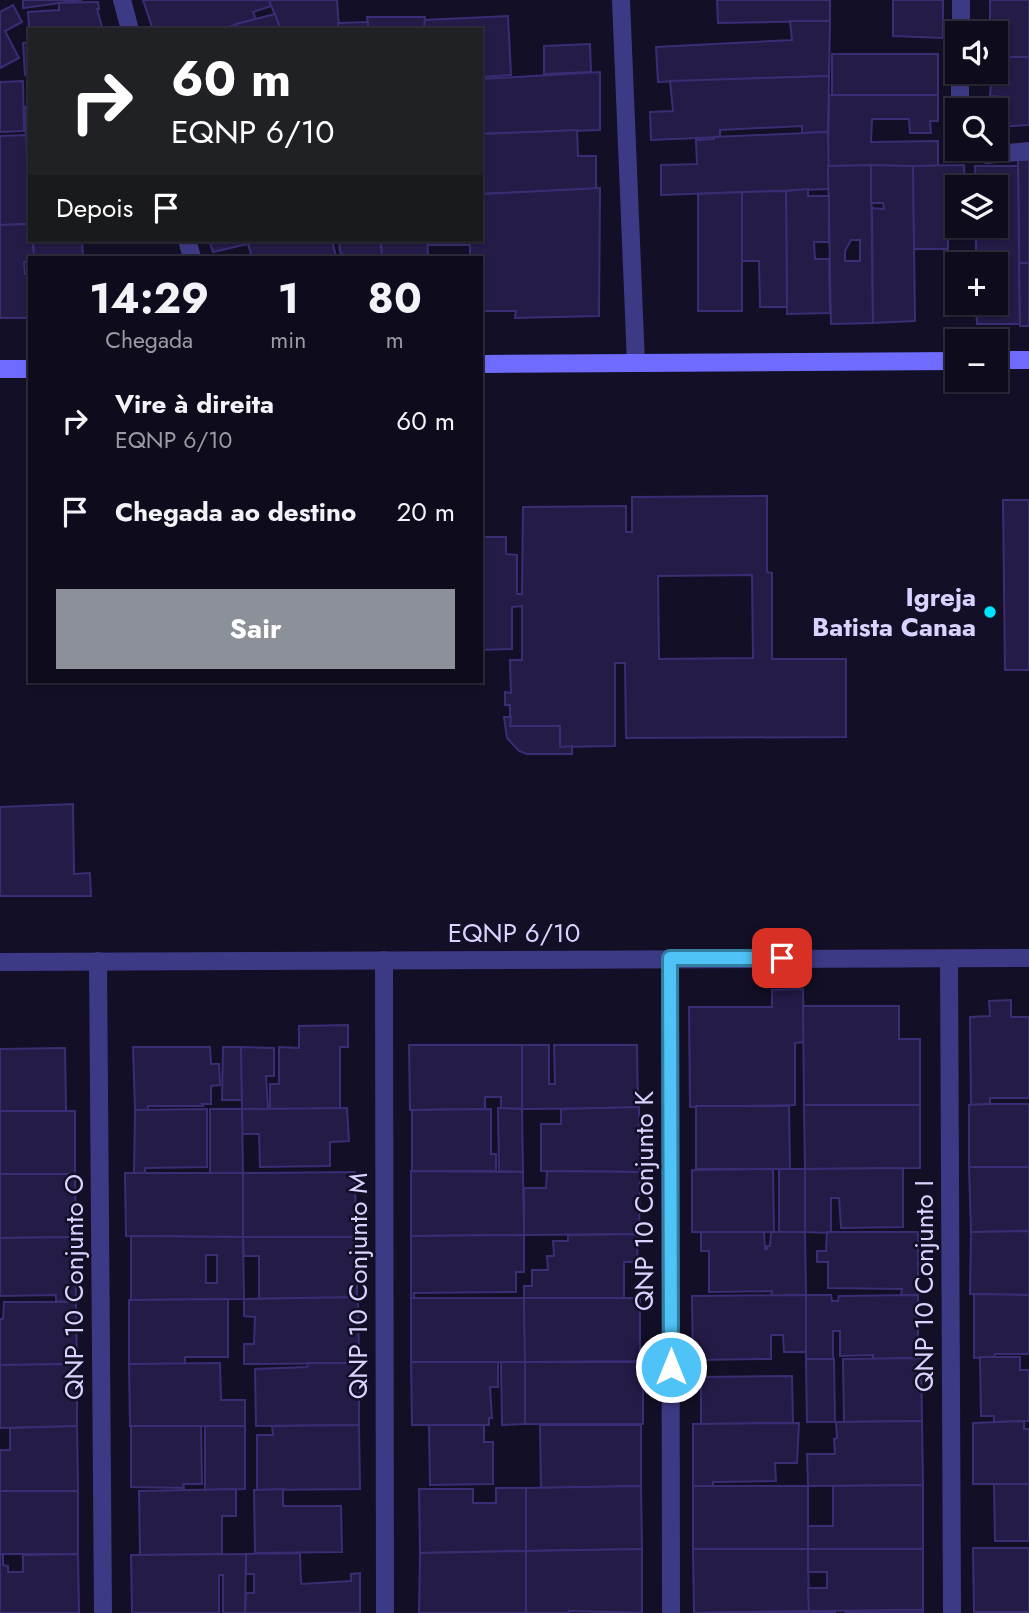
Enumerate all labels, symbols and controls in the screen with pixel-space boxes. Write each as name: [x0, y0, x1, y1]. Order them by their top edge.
map controls: [945, 21, 1008, 392]
button: sound: [945, 21, 1008, 84]
text: 60 m: [171, 44, 291, 114]
icon: right: [56, 56, 147, 147]
button: search: [945, 98, 1008, 161]
text: EQNP 6/10: [171, 109, 334, 155]
button: layers: [945, 175, 1008, 238]
text: Depois: [56, 189, 133, 227]
icon: arrive: [147, 189, 185, 227]
button: +: [945, 252, 1008, 315]
text: 14:29: [89, 268, 209, 329]
text: 1: [278, 268, 299, 329]
text: 80: [368, 268, 422, 329]
text: Chegada: [105, 323, 193, 357]
text: min: [270, 323, 306, 357]
text: m: [386, 323, 404, 357]
button: −: [945, 329, 1008, 392]
text: Vire à direita: [115, 385, 274, 423]
icon: right: [56, 402, 94, 440]
text: 60 m: [396, 402, 455, 440]
text: EQNP 6/10: [115, 423, 232, 457]
icon: arrive: [56, 493, 94, 531]
text: Chegada ao destino: [115, 493, 356, 531]
text: 20 m: [397, 493, 455, 531]
place label: Igreja Batista Canaa: [812, 578, 976, 646]
button: Sair: [56, 589, 455, 669]
marker: Igreja Batista Canaa: [982, 604, 998, 620]
street label: EQNP 6/10: [448, 914, 580, 952]
pin: [752, 928, 812, 988]
icon: arrive: [763, 939, 801, 977]
street label: QNP 10 Conjunto K: [625, 1091, 663, 1311]
street label: QNP 10 Conjunto M: [339, 1173, 377, 1399]
street label: QNP 10 Conjunto O: [55, 1174, 93, 1400]
street label: QNP 10 Conjunto I: [905, 1180, 943, 1392]
position arrow: [634, 1330, 708, 1404]

